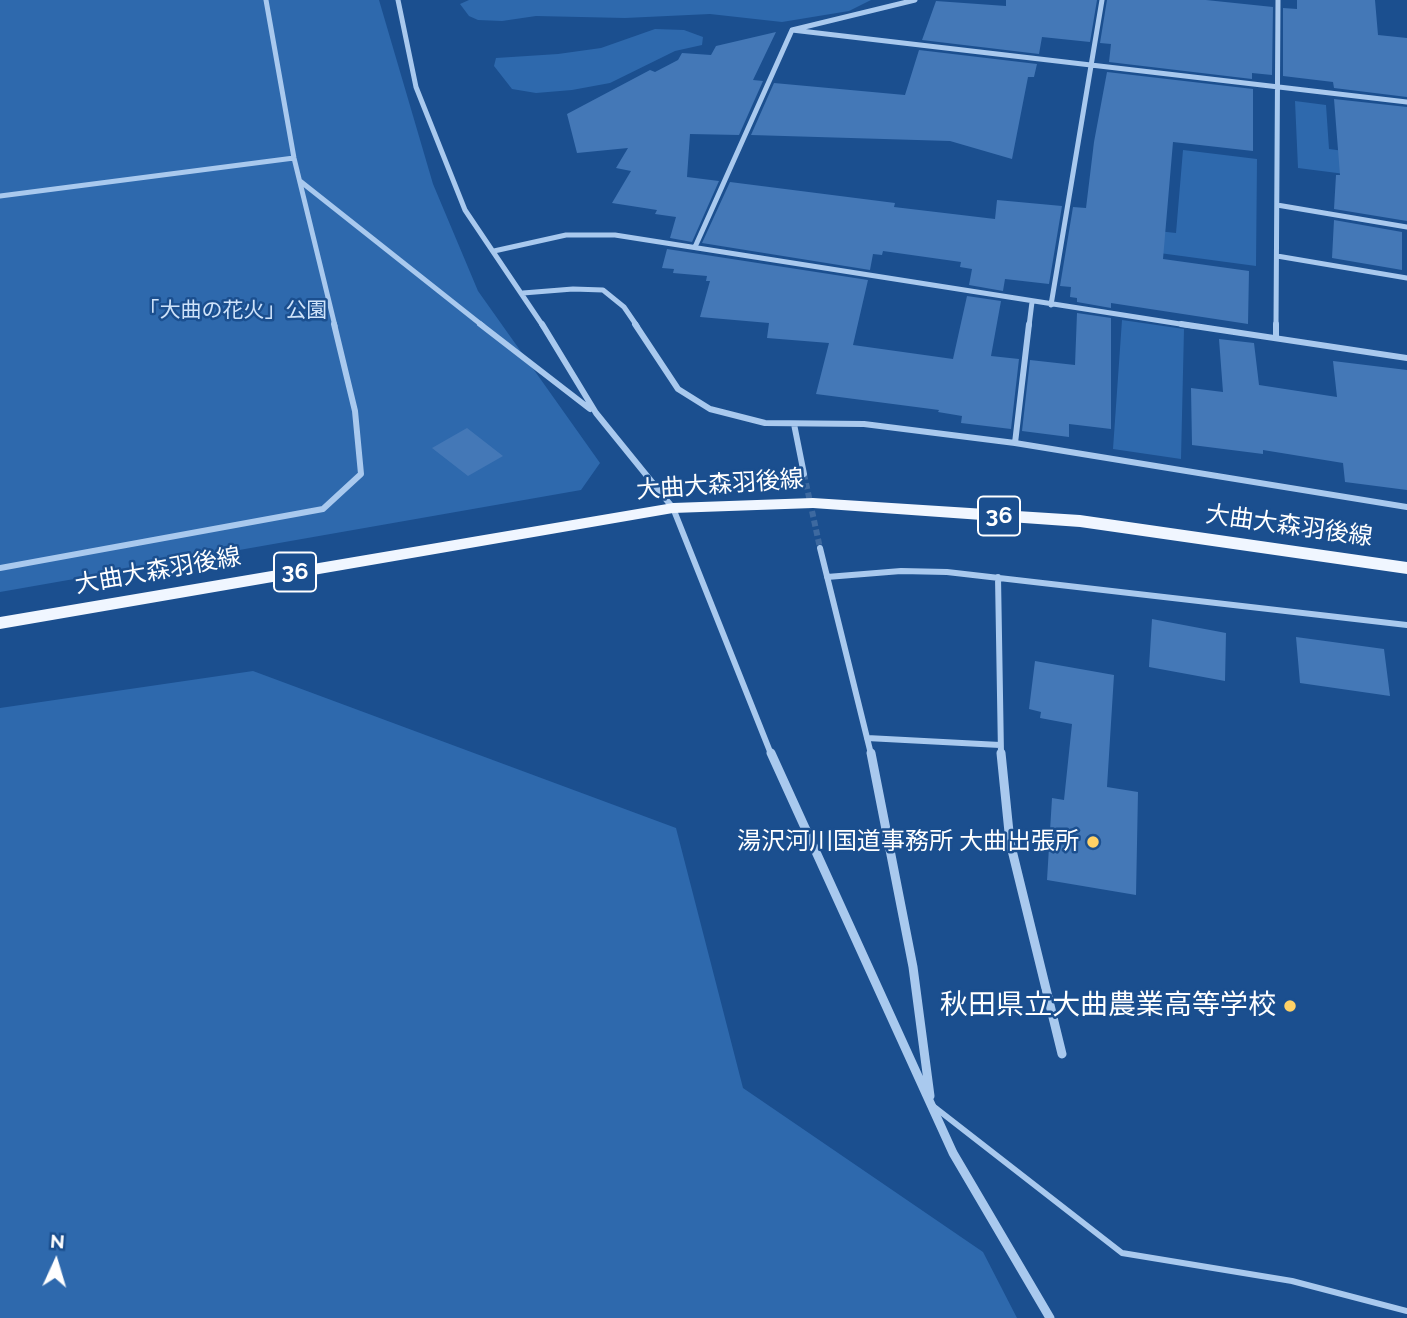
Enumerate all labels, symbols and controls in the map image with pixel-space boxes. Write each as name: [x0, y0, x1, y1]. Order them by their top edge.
park label: 「大曲の花火」公園: [139, 298, 327, 324]
street label: 大曲大森羽後線: [635, 465, 805, 505]
road number: 36: [978, 496, 1020, 536]
street label: 大曲大森羽後線: [1204, 500, 1374, 552]
street label: 大曲大森羽後線: [73, 542, 243, 600]
road number: 36: [274, 552, 316, 592]
place label: 湯沢河川国道事務所 大曲出張所: [737, 828, 1079, 856]
marker: 湯沢河川国道事務所 大曲出張所: [1085, 834, 1101, 850]
place label: 秋田県立大曲農業高等学校: [940, 989, 1276, 1023]
marker: 秋田県立大曲農業高等学校: [1282, 998, 1298, 1014]
north arrow: [21, 1227, 91, 1297]
text: N: [49, 1230, 65, 1253]

